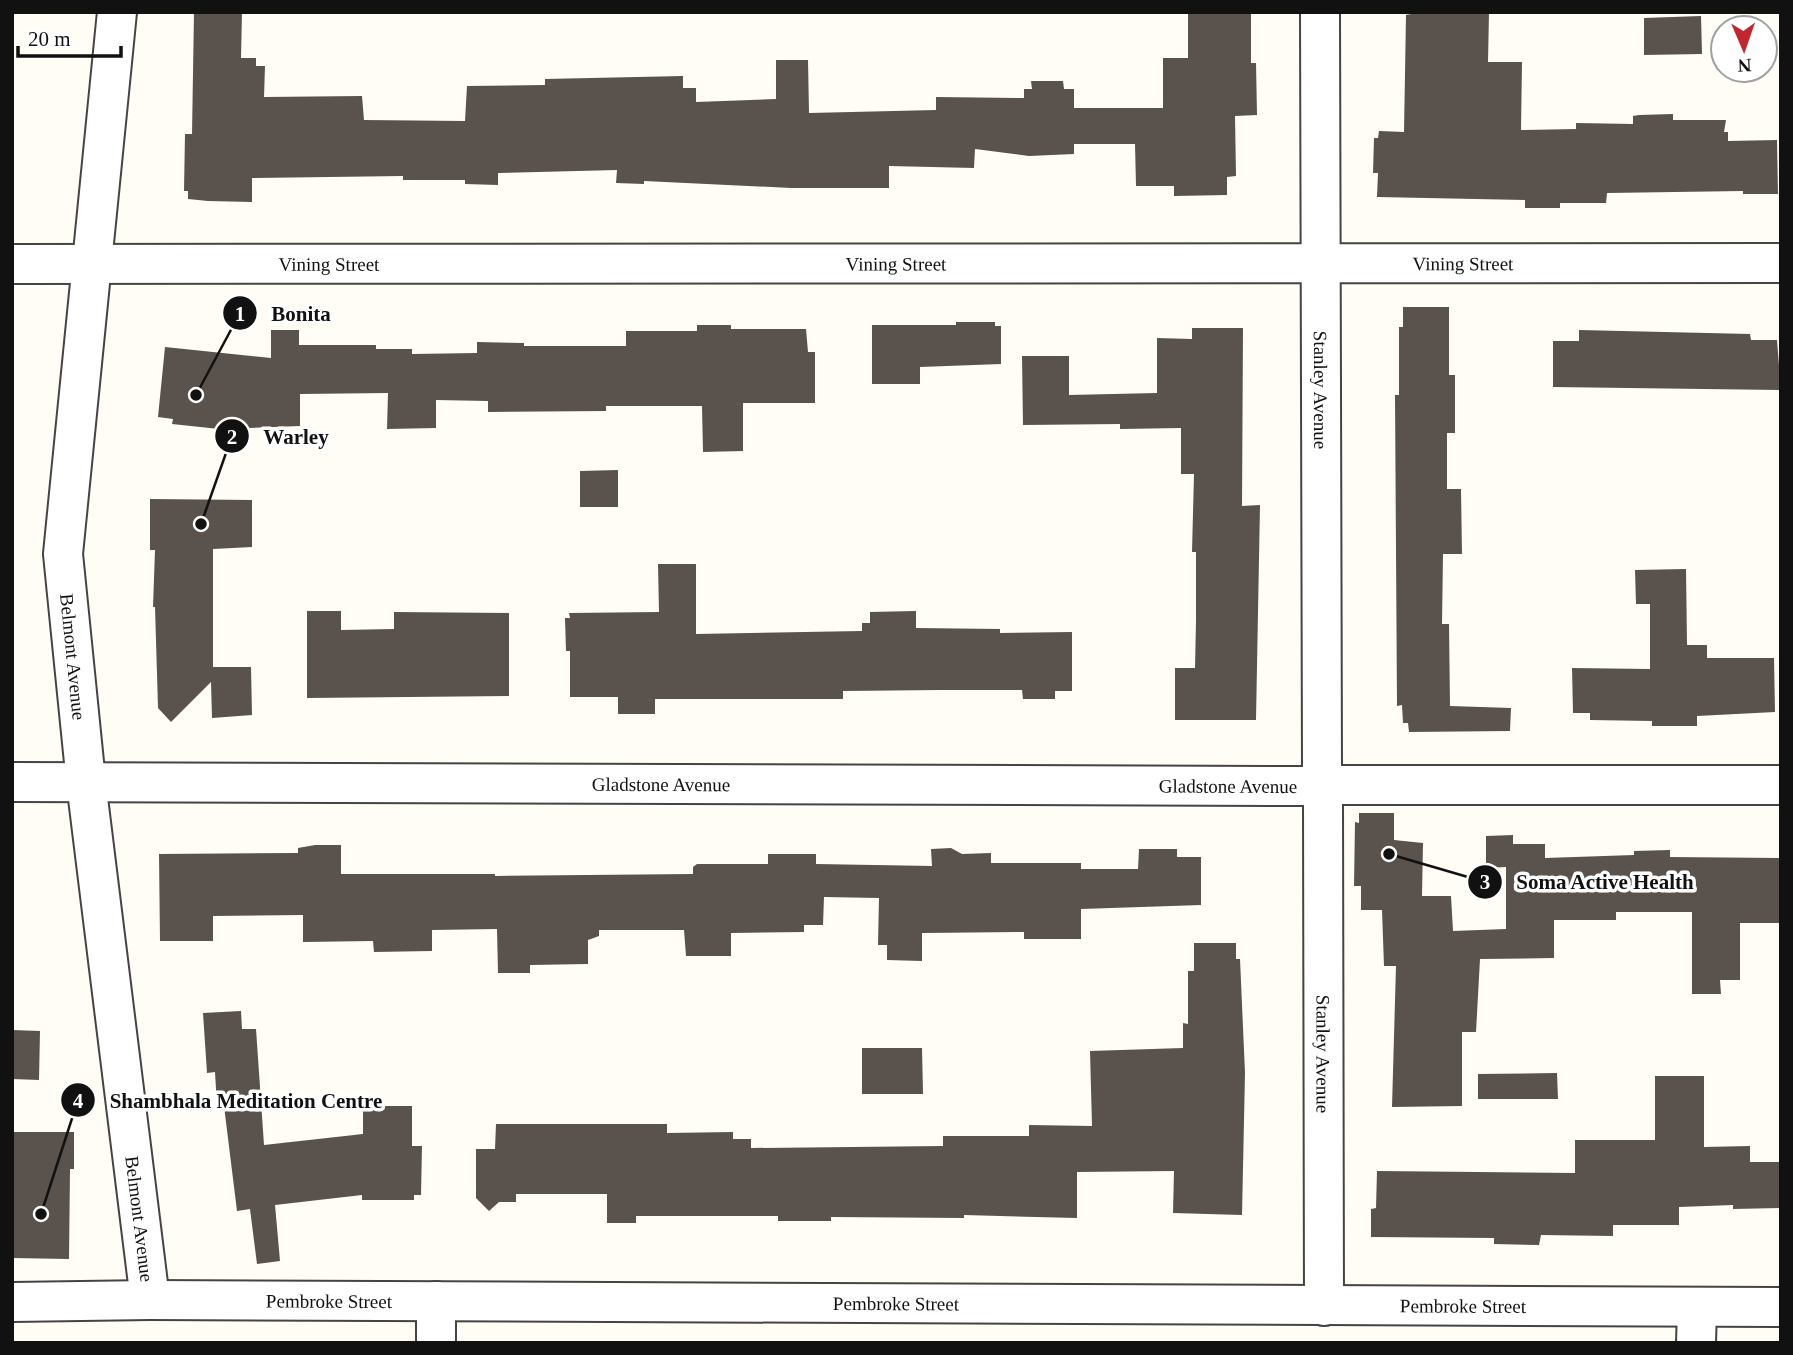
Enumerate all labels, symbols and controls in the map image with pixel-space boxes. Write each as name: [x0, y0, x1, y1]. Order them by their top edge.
scale bar: [18, 14, 121, 58]
north arrow: [1709, 14, 1779, 84]
text: 20 m: [28, 27, 71, 51]
text: N: [1737, 55, 1752, 76]
street label: Vining Street: [279, 253, 380, 274]
street label: Vining Street: [846, 253, 947, 274]
street label: Vining Street: [1413, 253, 1514, 274]
callout: Bonita: [222, 292, 345, 334]
text: 1: [235, 302, 245, 326]
text: Bonita: [271, 302, 331, 326]
street label: Stanley Avenue: [1310, 331, 1332, 449]
callout: Warley: [214, 415, 342, 457]
text: 2: [227, 425, 237, 449]
text: Warley: [263, 425, 329, 449]
street label: Belmont Avenue: [57, 593, 90, 721]
street label: Gladstone Avenue: [592, 773, 730, 795]
street label: Gladstone Avenue: [1159, 775, 1297, 796]
callout: Soma Active Health: [1467, 861, 1708, 903]
text: 3: [1480, 870, 1490, 894]
text: Soma Active Health: [1516, 870, 1694, 894]
street label: Stanley Avenue: [1313, 995, 1334, 1113]
callout: Shambhala Meditation Centre: [60, 1079, 396, 1121]
text: 4: [73, 1089, 84, 1113]
text: Shambhala Meditation Centre: [110, 1089, 382, 1113]
street label: Belmont Avenue: [122, 1155, 158, 1283]
street label: Pembroke Street: [266, 1290, 393, 1312]
street label: Pembroke Street: [833, 1292, 960, 1314]
street label: Pembroke Street: [1400, 1295, 1527, 1316]

